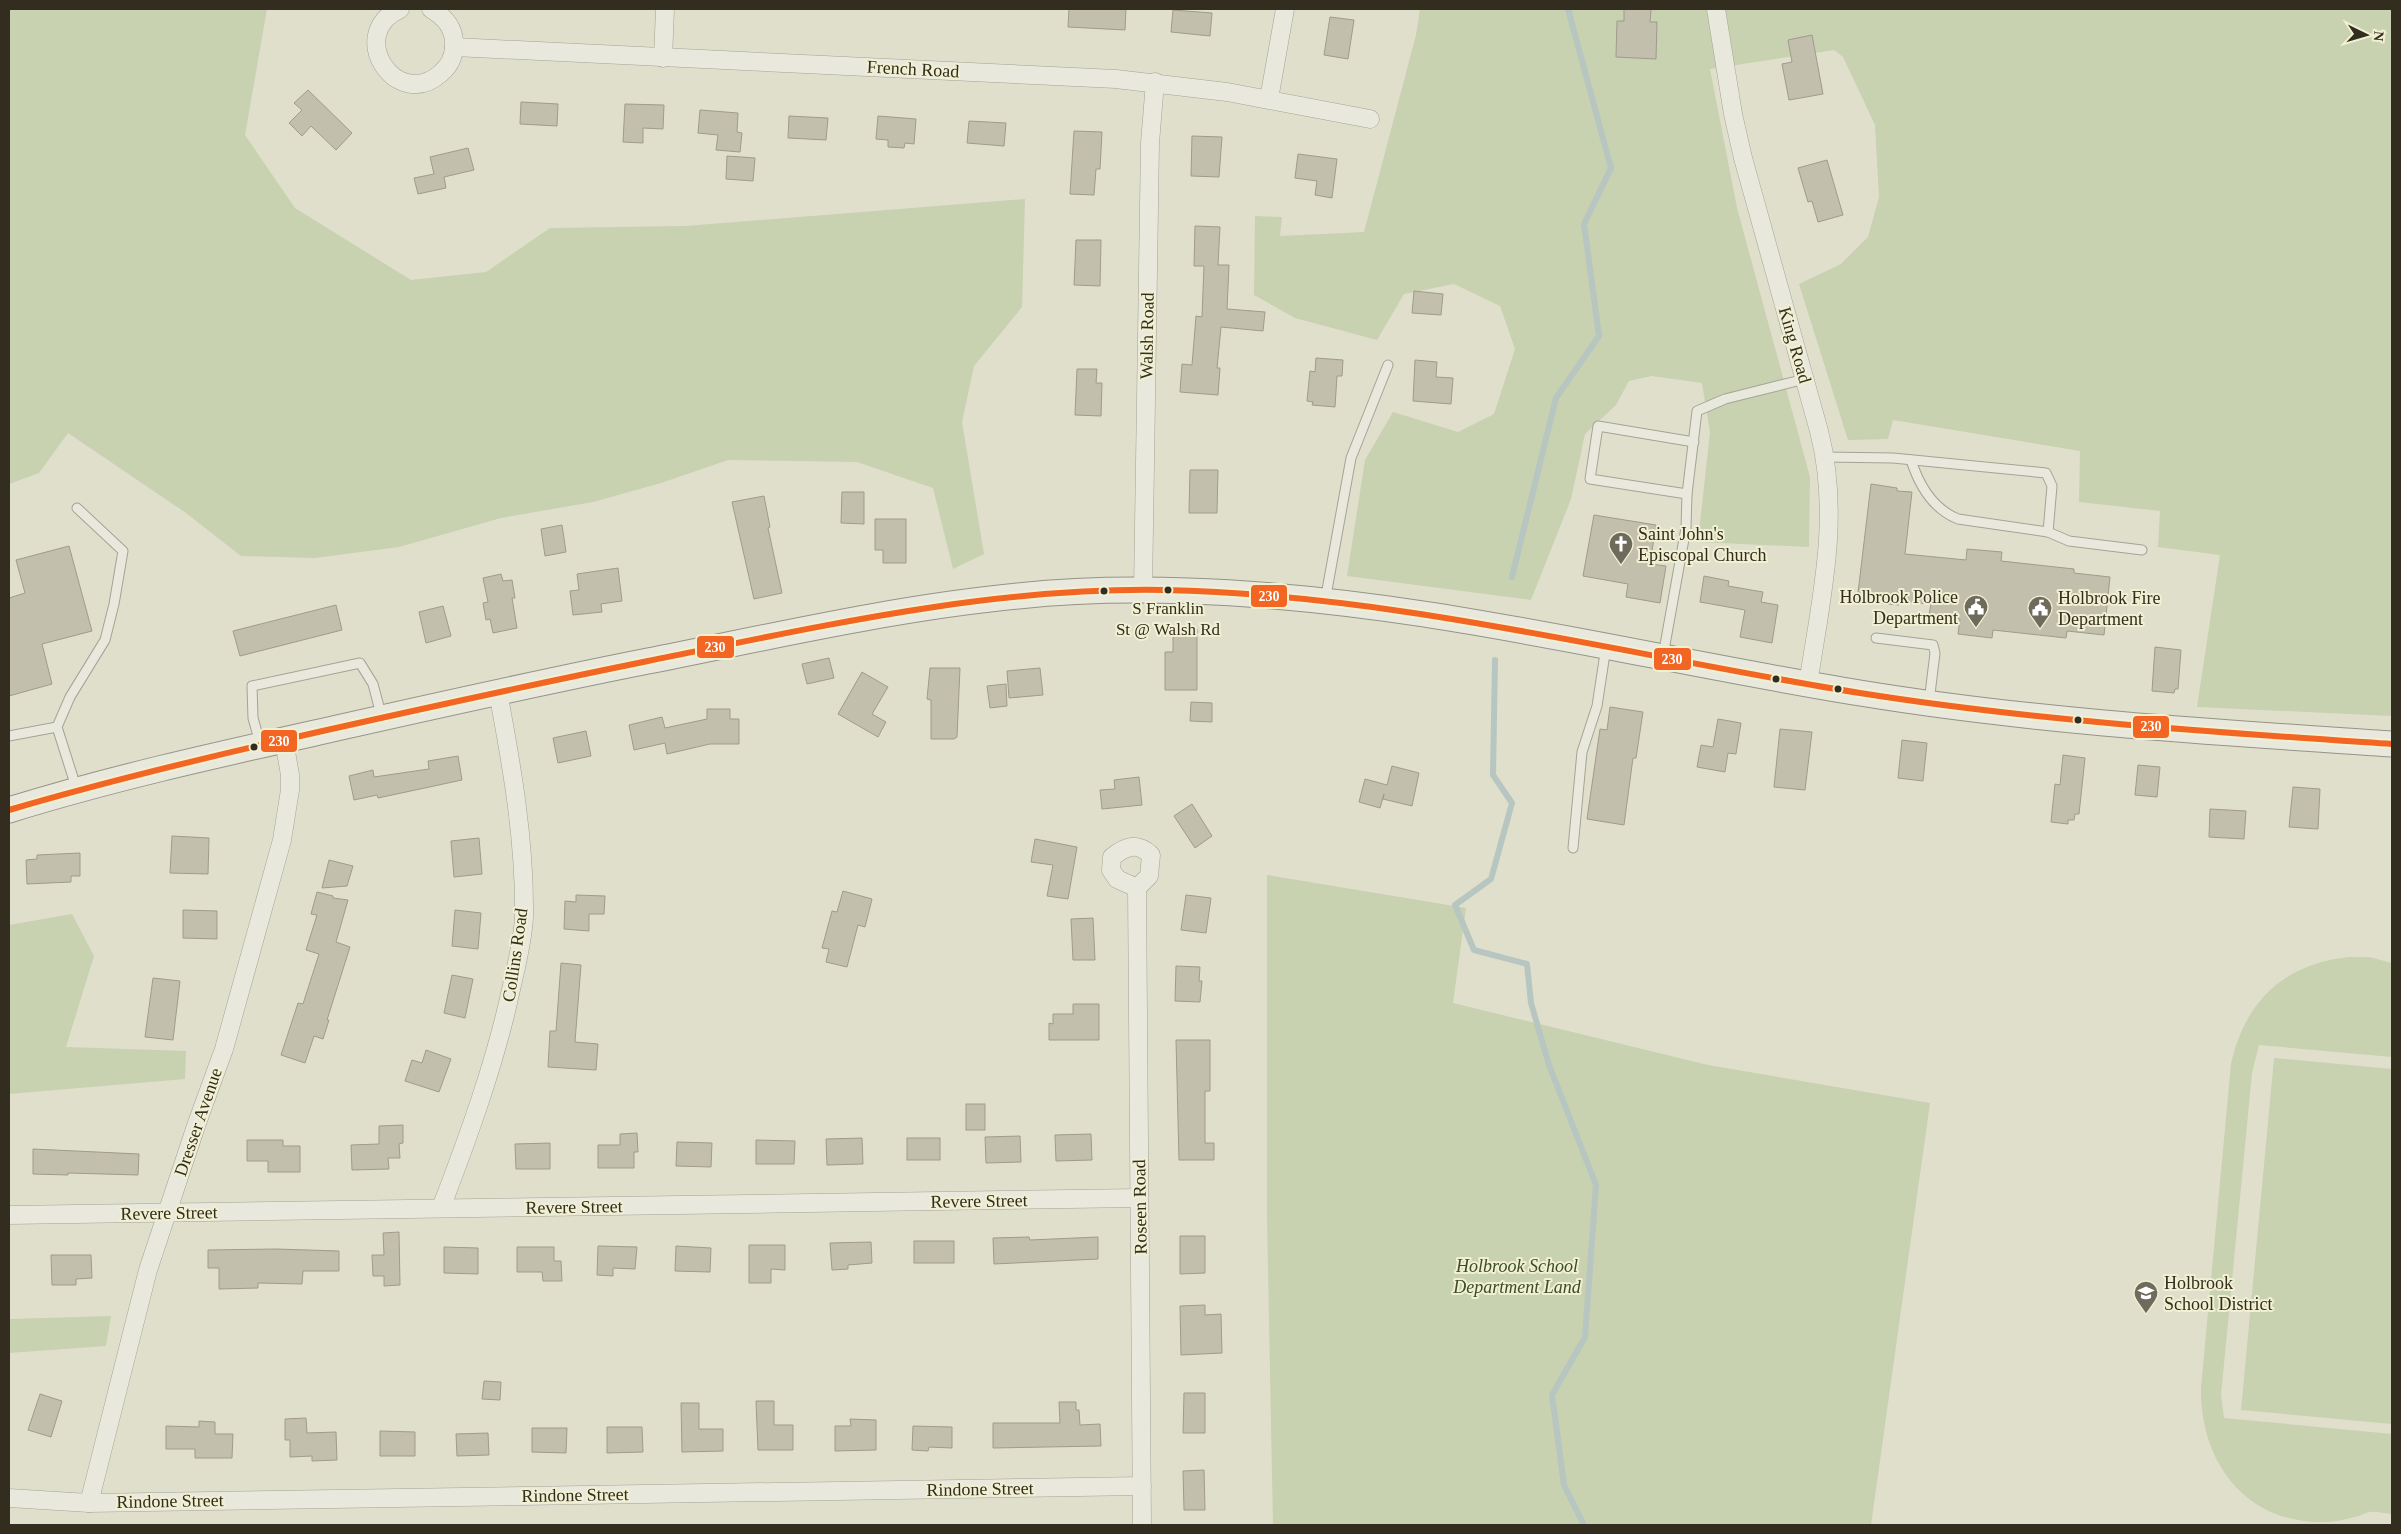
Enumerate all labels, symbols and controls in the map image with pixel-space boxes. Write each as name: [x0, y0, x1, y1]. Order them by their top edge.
north arrow: [2341, 10, 2391, 60]
text: N: [2371, 30, 2386, 42]
street label: French Road: [866, 57, 960, 81]
street label: Walsh Road: [1136, 292, 1158, 380]
street label: King Road: [1775, 305, 1815, 385]
place label: Saint John's Episcopal Church: [1638, 524, 1766, 565]
church icon: Saint John's Episcopal Church: [1608, 531, 1634, 565]
line badge: 230: [1250, 584, 1288, 608]
marker: S Franklin St @ Walsh Rd: [1163, 585, 1173, 595]
unlabelled marker: [1099, 586, 1109, 596]
place label: Holbrook Police Department: [1840, 587, 1958, 628]
place label: Holbrook Fire Department: [2058, 588, 2161, 629]
text: 230: [1259, 589, 1280, 604]
public building icon: Holbrook Police Department: [1963, 594, 1989, 628]
public building icon: Holbrook Fire Department: [2027, 595, 2053, 629]
place label: S Franklin St @ Walsh Rd: [1116, 599, 1221, 639]
line badge: 230: [696, 635, 735, 659]
text: 230: [705, 640, 726, 655]
line badge: 230: [1653, 647, 1692, 671]
text: 230: [1662, 652, 1683, 667]
unlabelled marker: [1771, 674, 1781, 684]
unlabelled marker: [1833, 684, 1843, 694]
unlabelled marker: [2073, 715, 2083, 725]
line badge: 230: [2132, 715, 2170, 739]
text: 230: [2141, 719, 2162, 734]
line badge: 230: [260, 729, 298, 753]
text: 230: [269, 734, 290, 749]
unlabelled marker: [249, 742, 259, 752]
street label: Collins Road: [499, 907, 531, 1003]
street label: Dresser Avenue: [170, 1065, 226, 1179]
street label: Roseen Road: [1129, 1159, 1151, 1255]
street label: Revere Street: [930, 1190, 1028, 1212]
street label: Revere Street: [525, 1196, 623, 1218]
street label: Revere Street: [120, 1202, 218, 1224]
park label: Holbrook School Department Land: [1452, 1256, 1582, 1297]
place label: Holbrook School District: [2164, 1273, 2273, 1314]
school or university icon: Holbrook School District: [2133, 1280, 2159, 1314]
street label: Rindone Street: [926, 1478, 1034, 1500]
street label: Rindone Street: [521, 1484, 629, 1506]
street label: Rindone Street: [116, 1490, 224, 1512]

